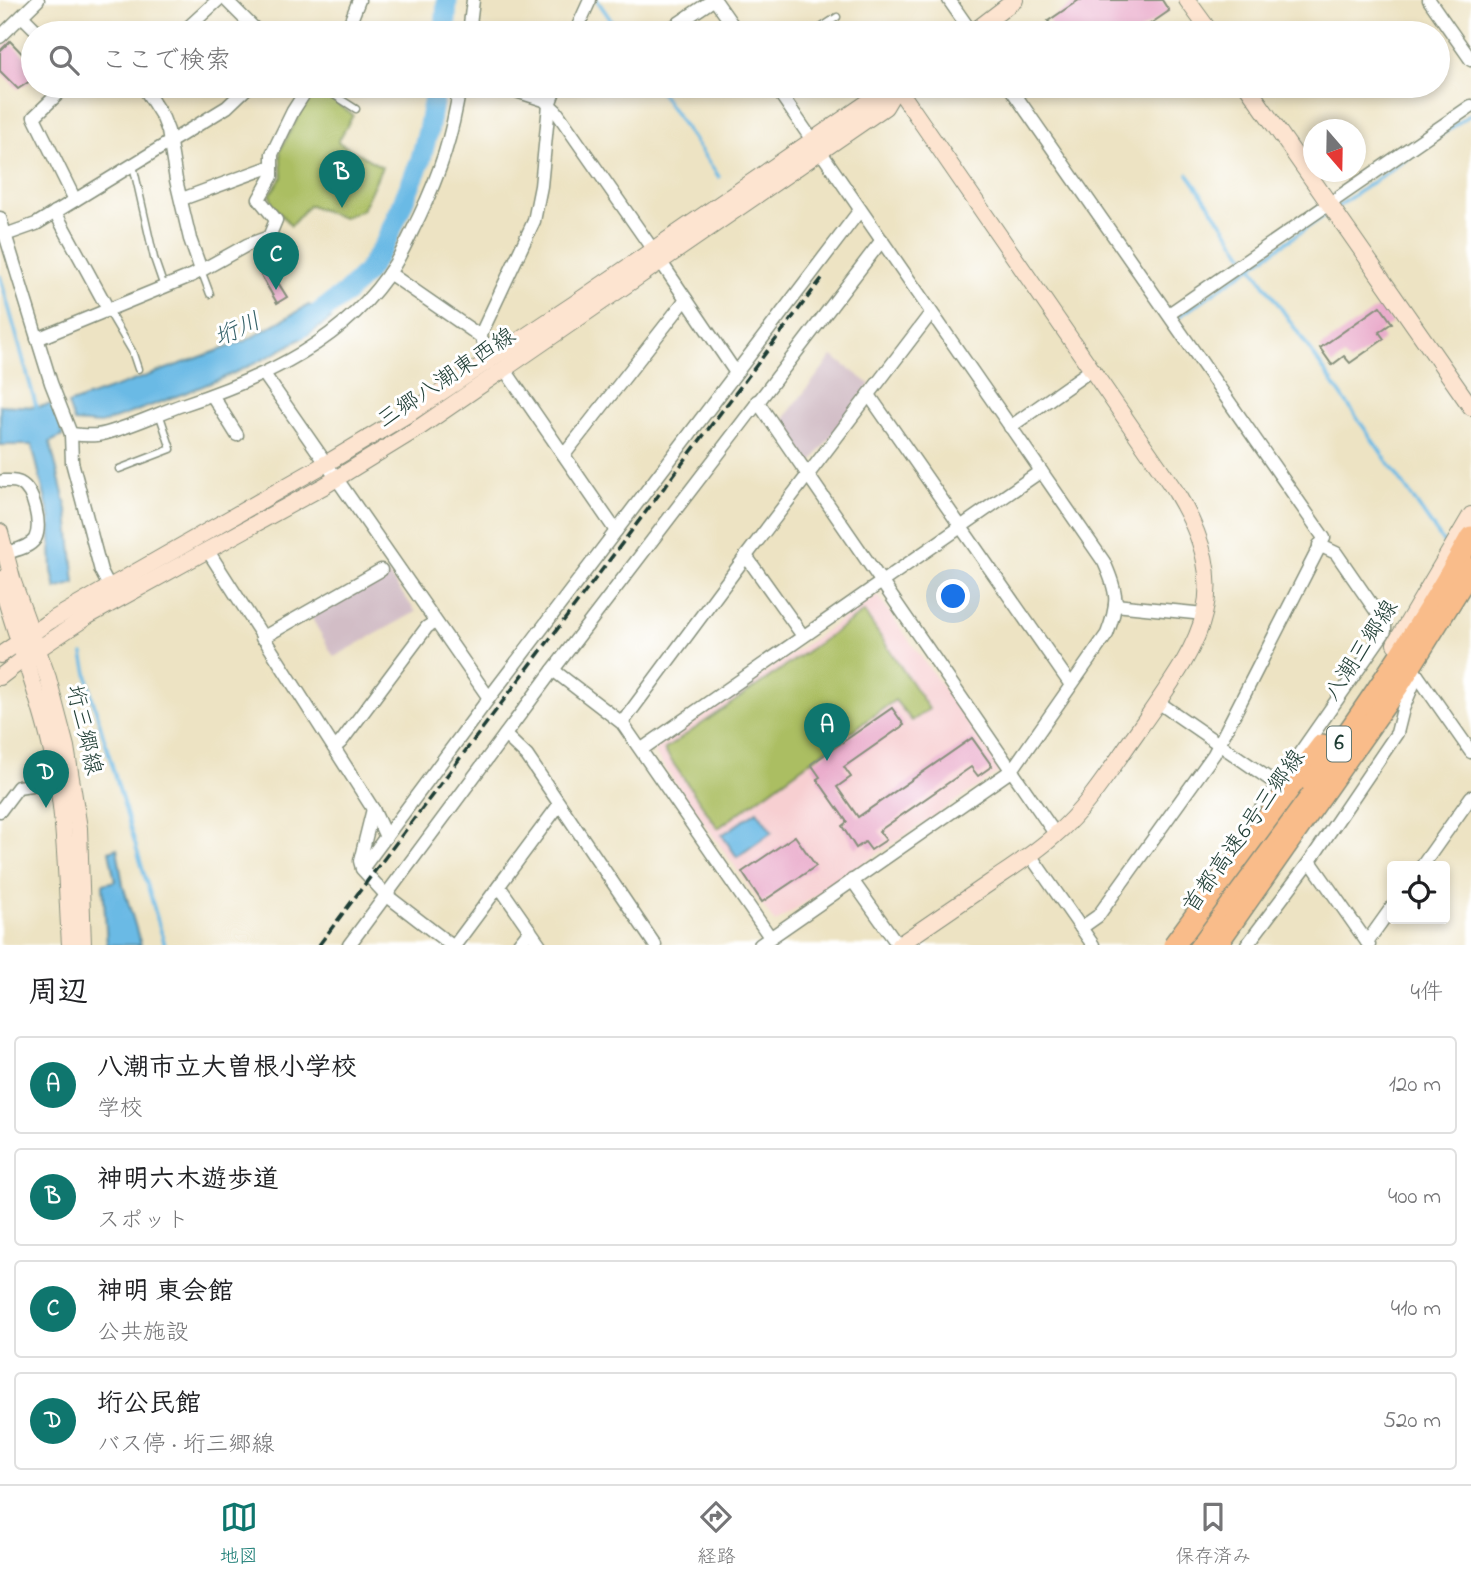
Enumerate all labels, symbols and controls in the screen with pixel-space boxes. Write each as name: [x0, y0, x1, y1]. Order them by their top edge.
search box: [21, 21, 1450, 98]
icon: search: [45, 41, 83, 79]
text: ここで検索: [101, 43, 231, 81]
north arrow: [1303, 119, 1366, 182]
pin: B: [319, 150, 365, 208]
pin: C: [253, 232, 299, 290]
water label: 垳川: [209, 305, 267, 357]
street label: 三郷八潮東西線: [371, 320, 523, 438]
your location: [936, 579, 970, 613]
street label: 八潮三郷線: [1317, 594, 1407, 708]
street label: 垳三郷線: [57, 681, 109, 779]
pin: A: [804, 703, 850, 761]
road number: 6: [1327, 726, 1351, 762]
street label: 首都高速6号三郷線: [1176, 743, 1314, 921]
pin: D: [23, 750, 69, 808]
map controls: [1387, 861, 1450, 924]
button: locate: [1387, 861, 1450, 924]
text: 周辺: [28, 972, 88, 1016]
text: 4件: [1411, 977, 1443, 1010]
text: 八潮市立大曽根小学校: [97, 1050, 357, 1088]
text: A: [46, 1069, 60, 1102]
text: 120 m: [1389, 1069, 1441, 1102]
text: 学校: [97, 1093, 143, 1126]
text: 神明六木遊歩道: [97, 1162, 279, 1200]
text: B: [45, 1181, 61, 1214]
text: 400 m: [1388, 1181, 1441, 1214]
text: スポット: [97, 1205, 189, 1238]
text: 神明 東会館: [97, 1274, 234, 1312]
text: C: [47, 1293, 59, 1326]
text: 410 m: [1391, 1293, 1441, 1326]
text: 公共施設: [97, 1317, 189, 1350]
text: 垳公民館: [97, 1386, 201, 1424]
text: D: [45, 1405, 61, 1438]
text: 520 m: [1383, 1405, 1441, 1438]
text: バス停 · 垳三郷線: [97, 1429, 274, 1462]
tab: 地図: [220, 1498, 258, 1571]
tab: 経路: [697, 1498, 735, 1571]
tab: 保存済み: [1175, 1498, 1251, 1571]

